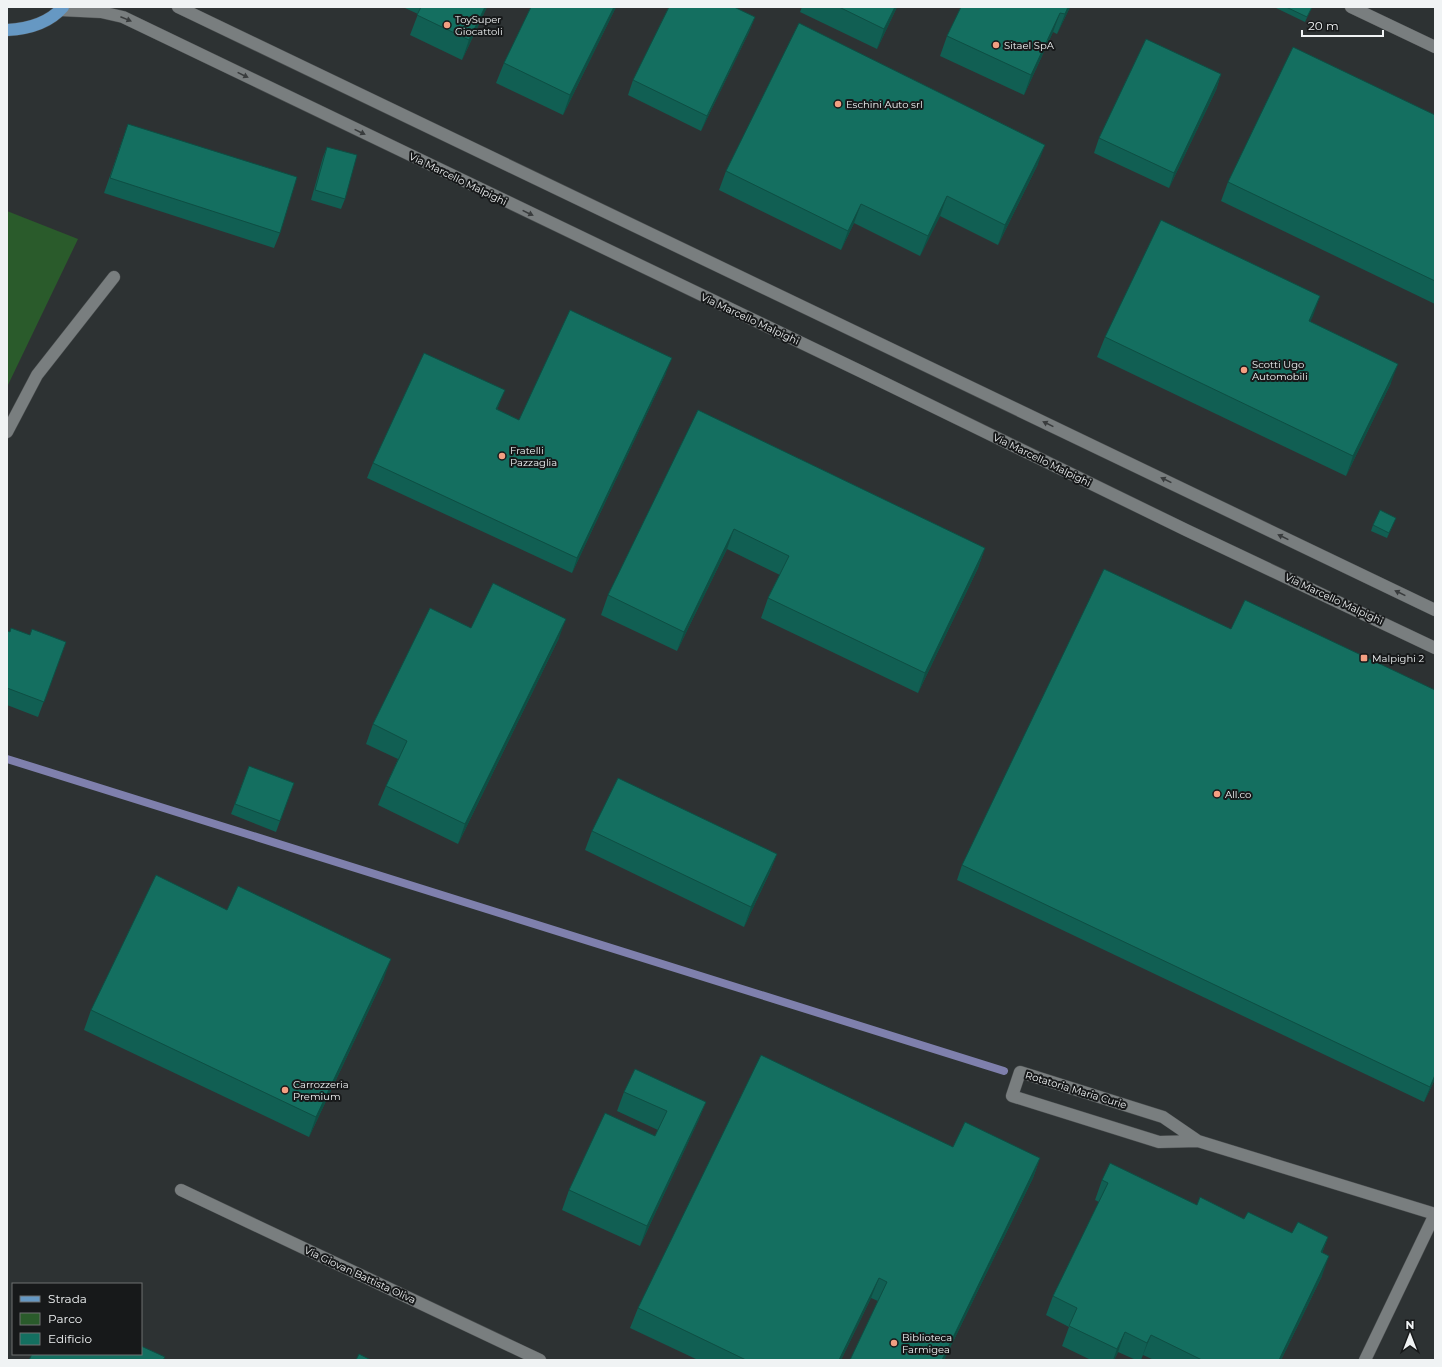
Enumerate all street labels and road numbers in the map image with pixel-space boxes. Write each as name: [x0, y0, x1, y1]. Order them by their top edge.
street label: Via Marcello Malpighi: [407, 150, 509, 208]
street label: Via Marcello Malpighi: [699, 290, 801, 348]
street label: Via Marcello Malpighi: [991, 431, 1093, 489]
street label: Via Marcello Malpighi: [1283, 570, 1385, 628]
street label: Rotatoria Maria Curie: [1024, 1068, 1128, 1112]
street label: Via Giovan Battista Oliva: [302, 1243, 418, 1307]

